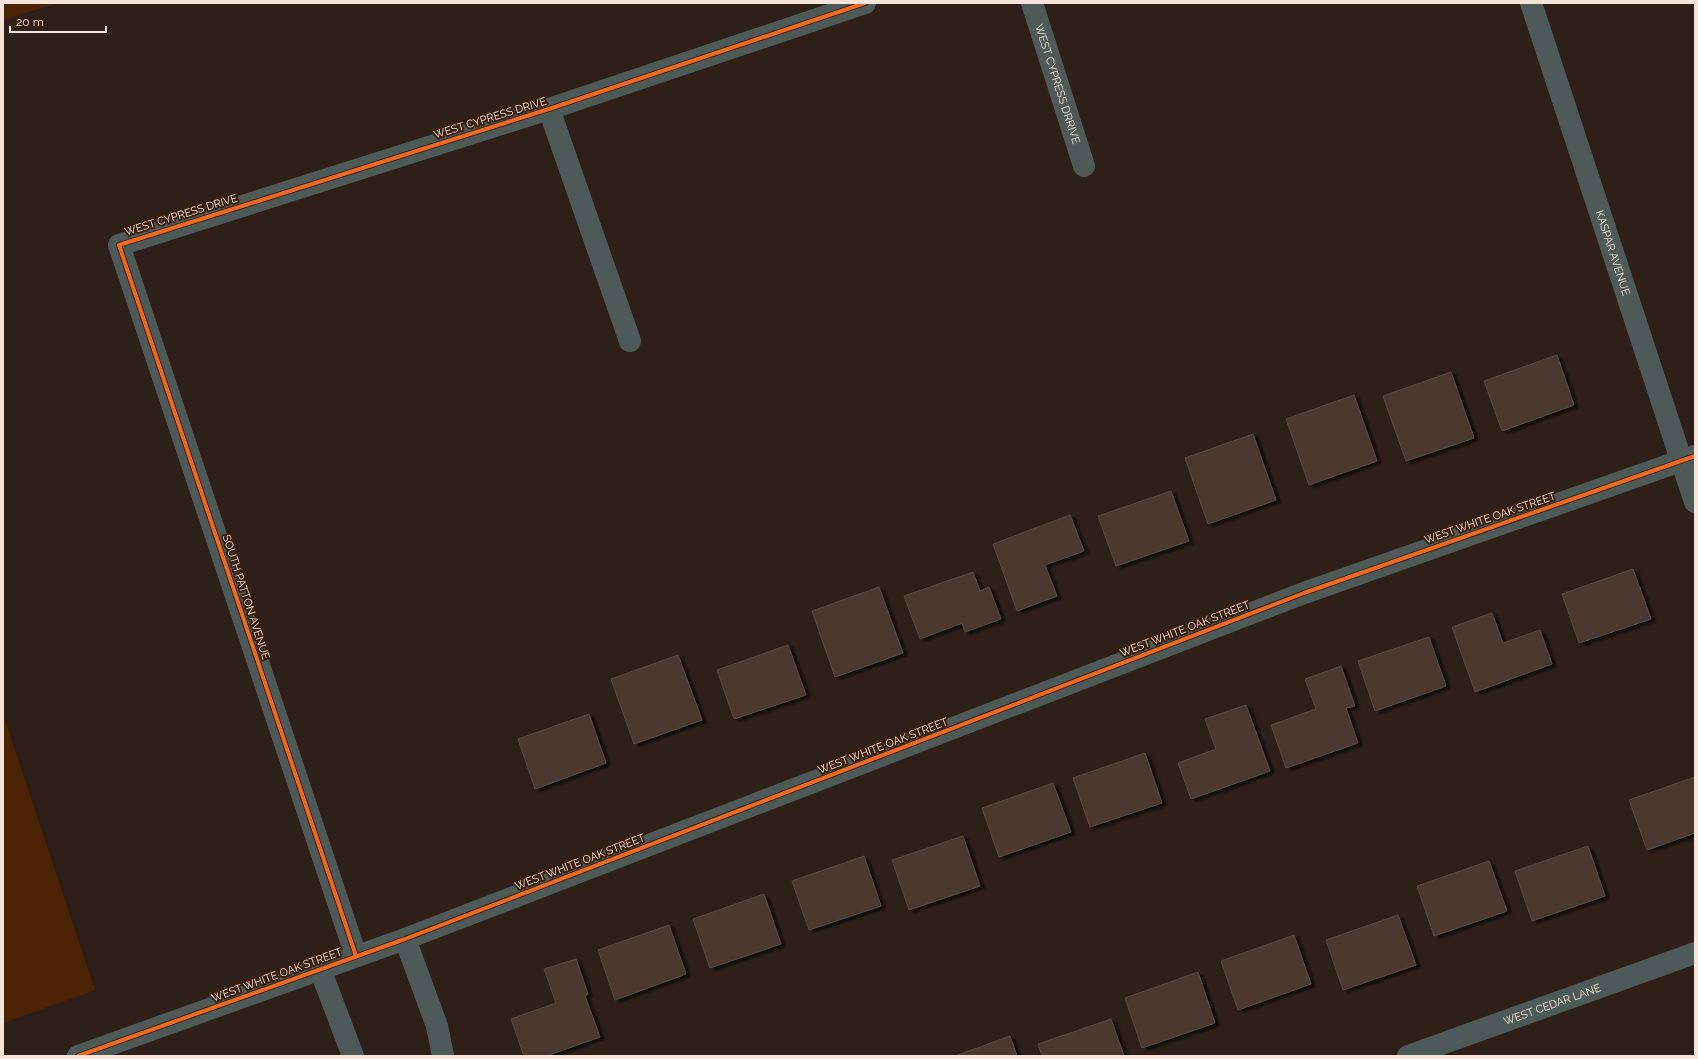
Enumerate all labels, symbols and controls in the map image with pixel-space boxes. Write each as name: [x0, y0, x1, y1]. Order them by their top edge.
scale bar: [10, 8, 106, 34]
text: 20 m: [16, 15, 44, 29]
street label: WEST CYPRESS DRRIVE: [1033, 23, 1083, 146]
street label: WEST CYPRESS DRIVE: [432, 95, 548, 141]
street label: WEST CYPRESS DRIVE: [123, 192, 239, 238]
street label: KASPAR AVENUE: [1593, 209, 1633, 297]
street label: WEST WHITE OAK STREET: [1423, 489, 1558, 547]
street label: SOUTH PATTON AVENUE: [220, 533, 272, 661]
street label: WEST WHITE OAK STREET: [1118, 598, 1252, 660]
street label: WEST WHITE OAK STREET: [816, 715, 950, 777]
street label: WEST WHITE OAK STREET: [513, 831, 647, 893]
street label: WEST WHITE OAK STREET: [210, 945, 344, 1005]
street label: WEST CEDAR LANE: [1502, 981, 1603, 1028]

